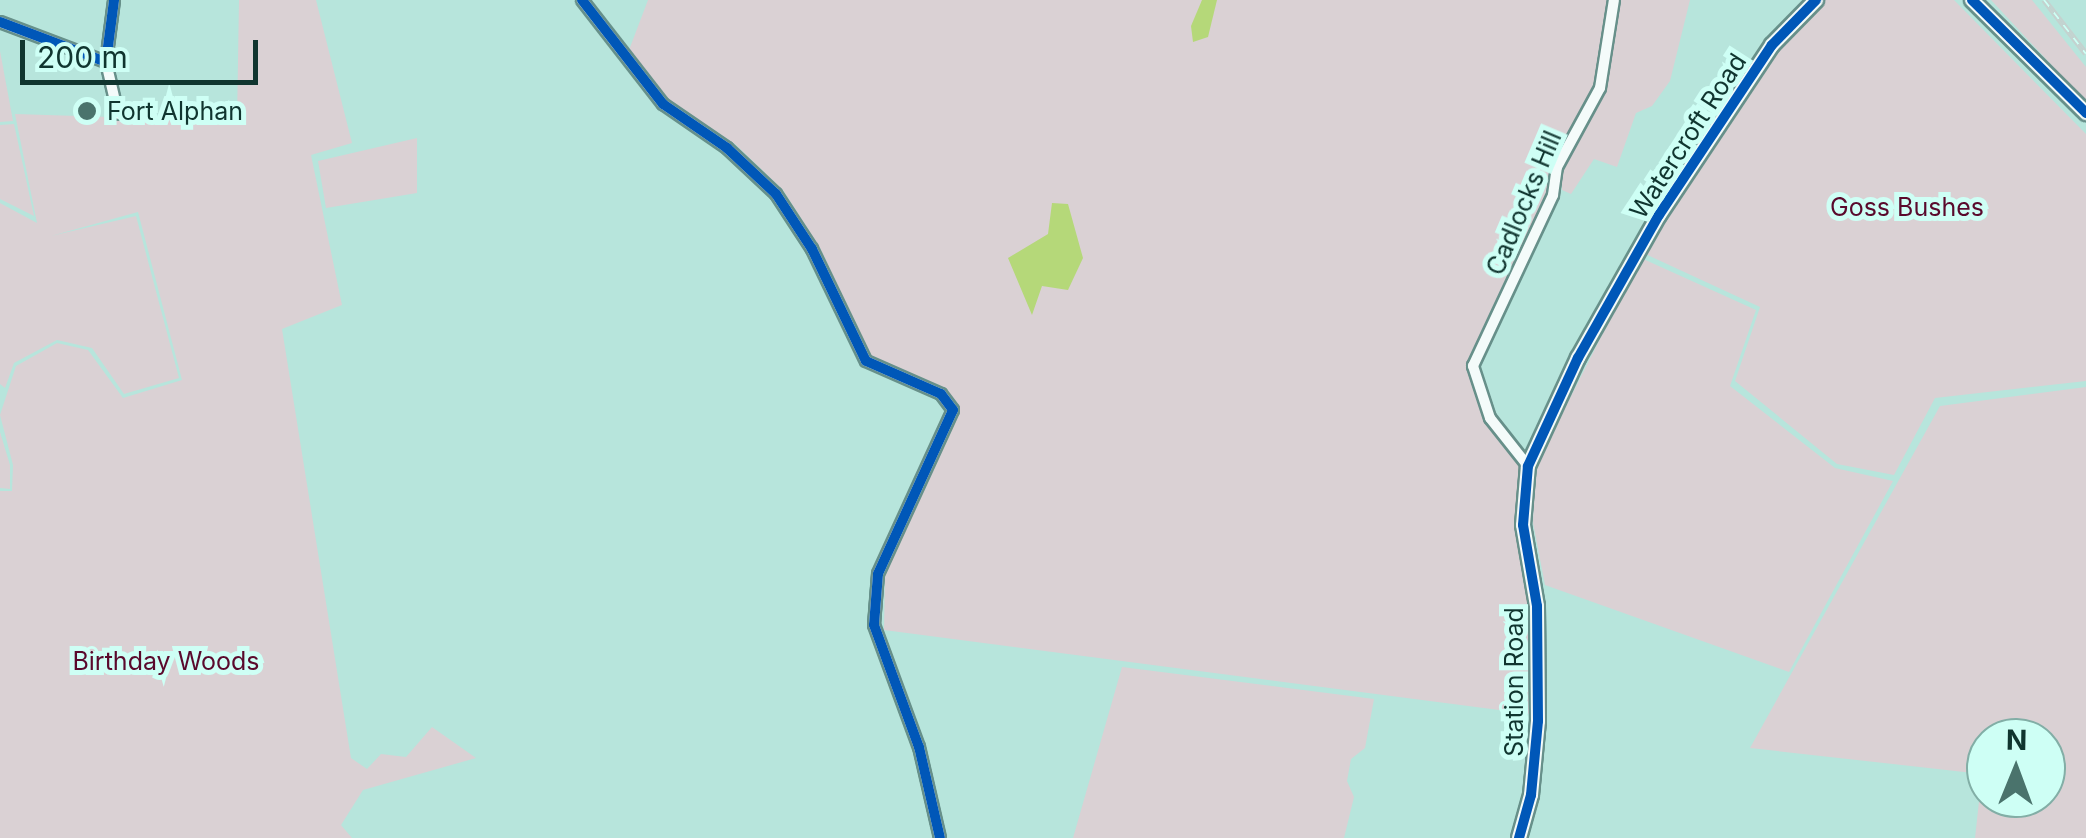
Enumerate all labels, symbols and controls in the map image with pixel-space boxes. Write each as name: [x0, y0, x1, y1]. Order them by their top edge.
scale bar: [25, 20, 262, 82]
text: 200 m: [37, 39, 128, 75]
street label: Watercroft Road: [1623, 48, 1753, 224]
place label: Fort Alphan: [107, 96, 243, 126]
marker: Fort Alphan: [76, 100, 98, 122]
street label: Cadlocks Hill: [1480, 126, 1568, 280]
park label: Goss Bushes: [1830, 192, 1984, 222]
street label: Station Road: [1499, 607, 1529, 757]
park label: Birthday Woods: [72, 646, 260, 676]
north arrow: [1966, 718, 2066, 818]
text: N: [2006, 723, 2027, 757]

